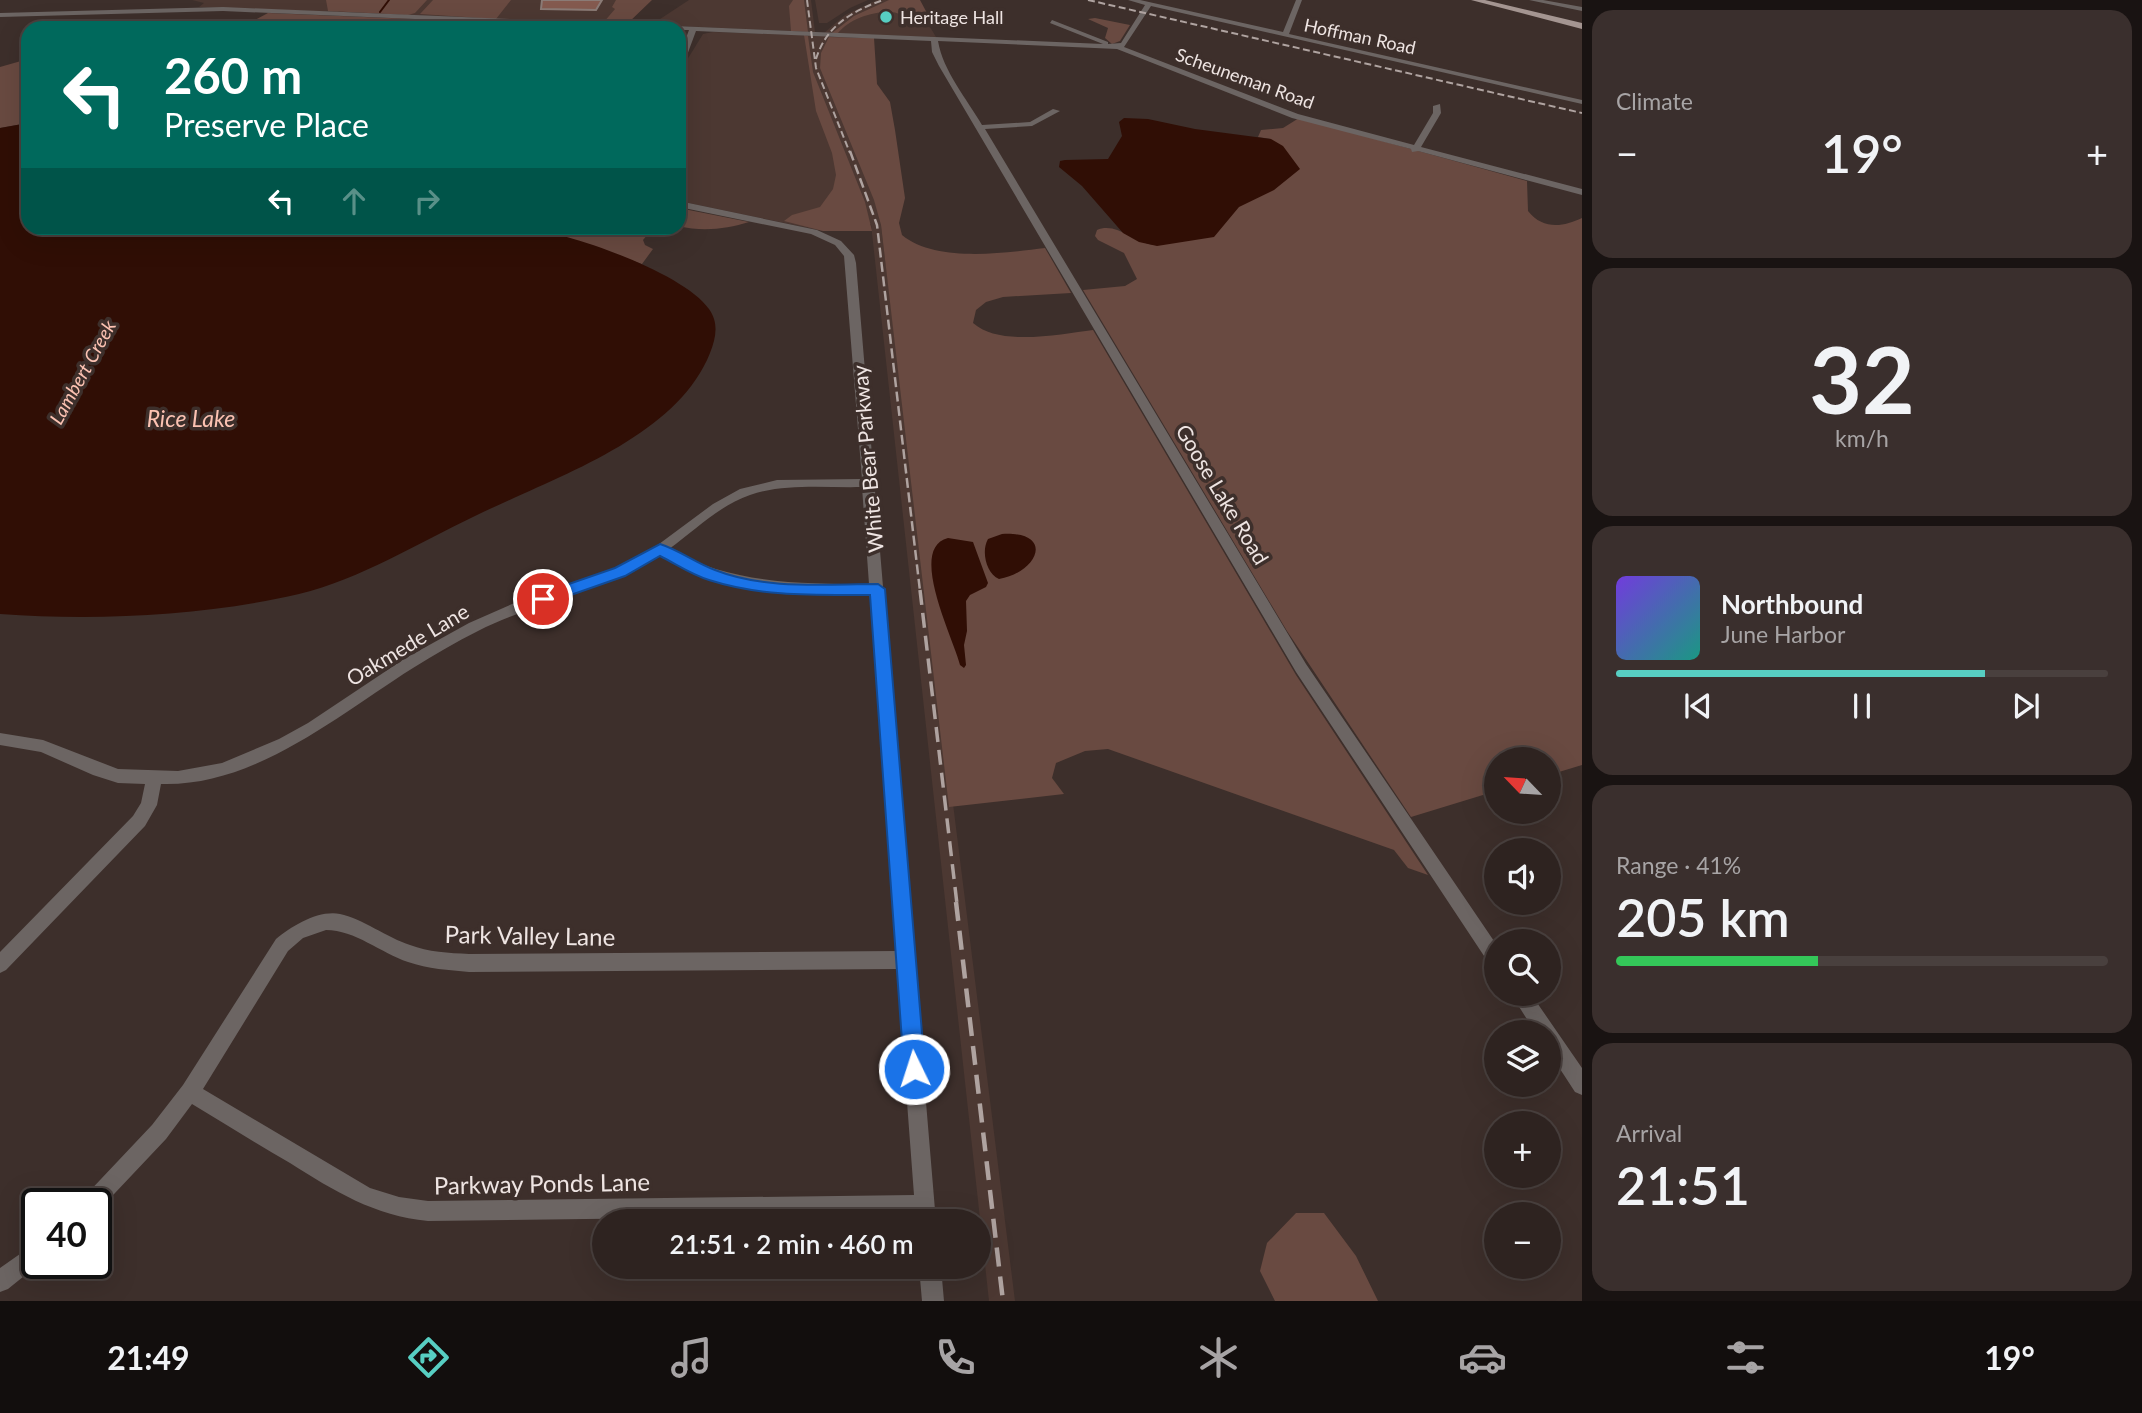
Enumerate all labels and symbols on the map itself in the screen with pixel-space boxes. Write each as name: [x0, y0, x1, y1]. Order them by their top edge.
place label: Heritage Hall: [900, 6, 1003, 28]
marker: Heritage Hall: [878, 9, 894, 25]
street label: Hoffman Road: [1302, 13, 1418, 59]
street label: Scheuneman Road: [1173, 43, 1317, 113]
water label: Lambert Creek: [44, 315, 120, 428]
street label: White Bear Parkway: [846, 364, 888, 554]
water label: Rice Lake: [147, 404, 235, 432]
street label: Goose Lake Road: [1171, 419, 1275, 569]
pin: [513, 569, 573, 629]
street label: Oakmede Lane: [341, 598, 473, 690]
north arrow: [1484, 747, 1561, 824]
street label: Park Valley Lane: [445, 919, 615, 951]
position arrow: [877, 1032, 951, 1106]
street label: Parkway Ponds Lane: [434, 1167, 650, 1199]
speed limit sign: 40: [21, 1188, 112, 1279]

